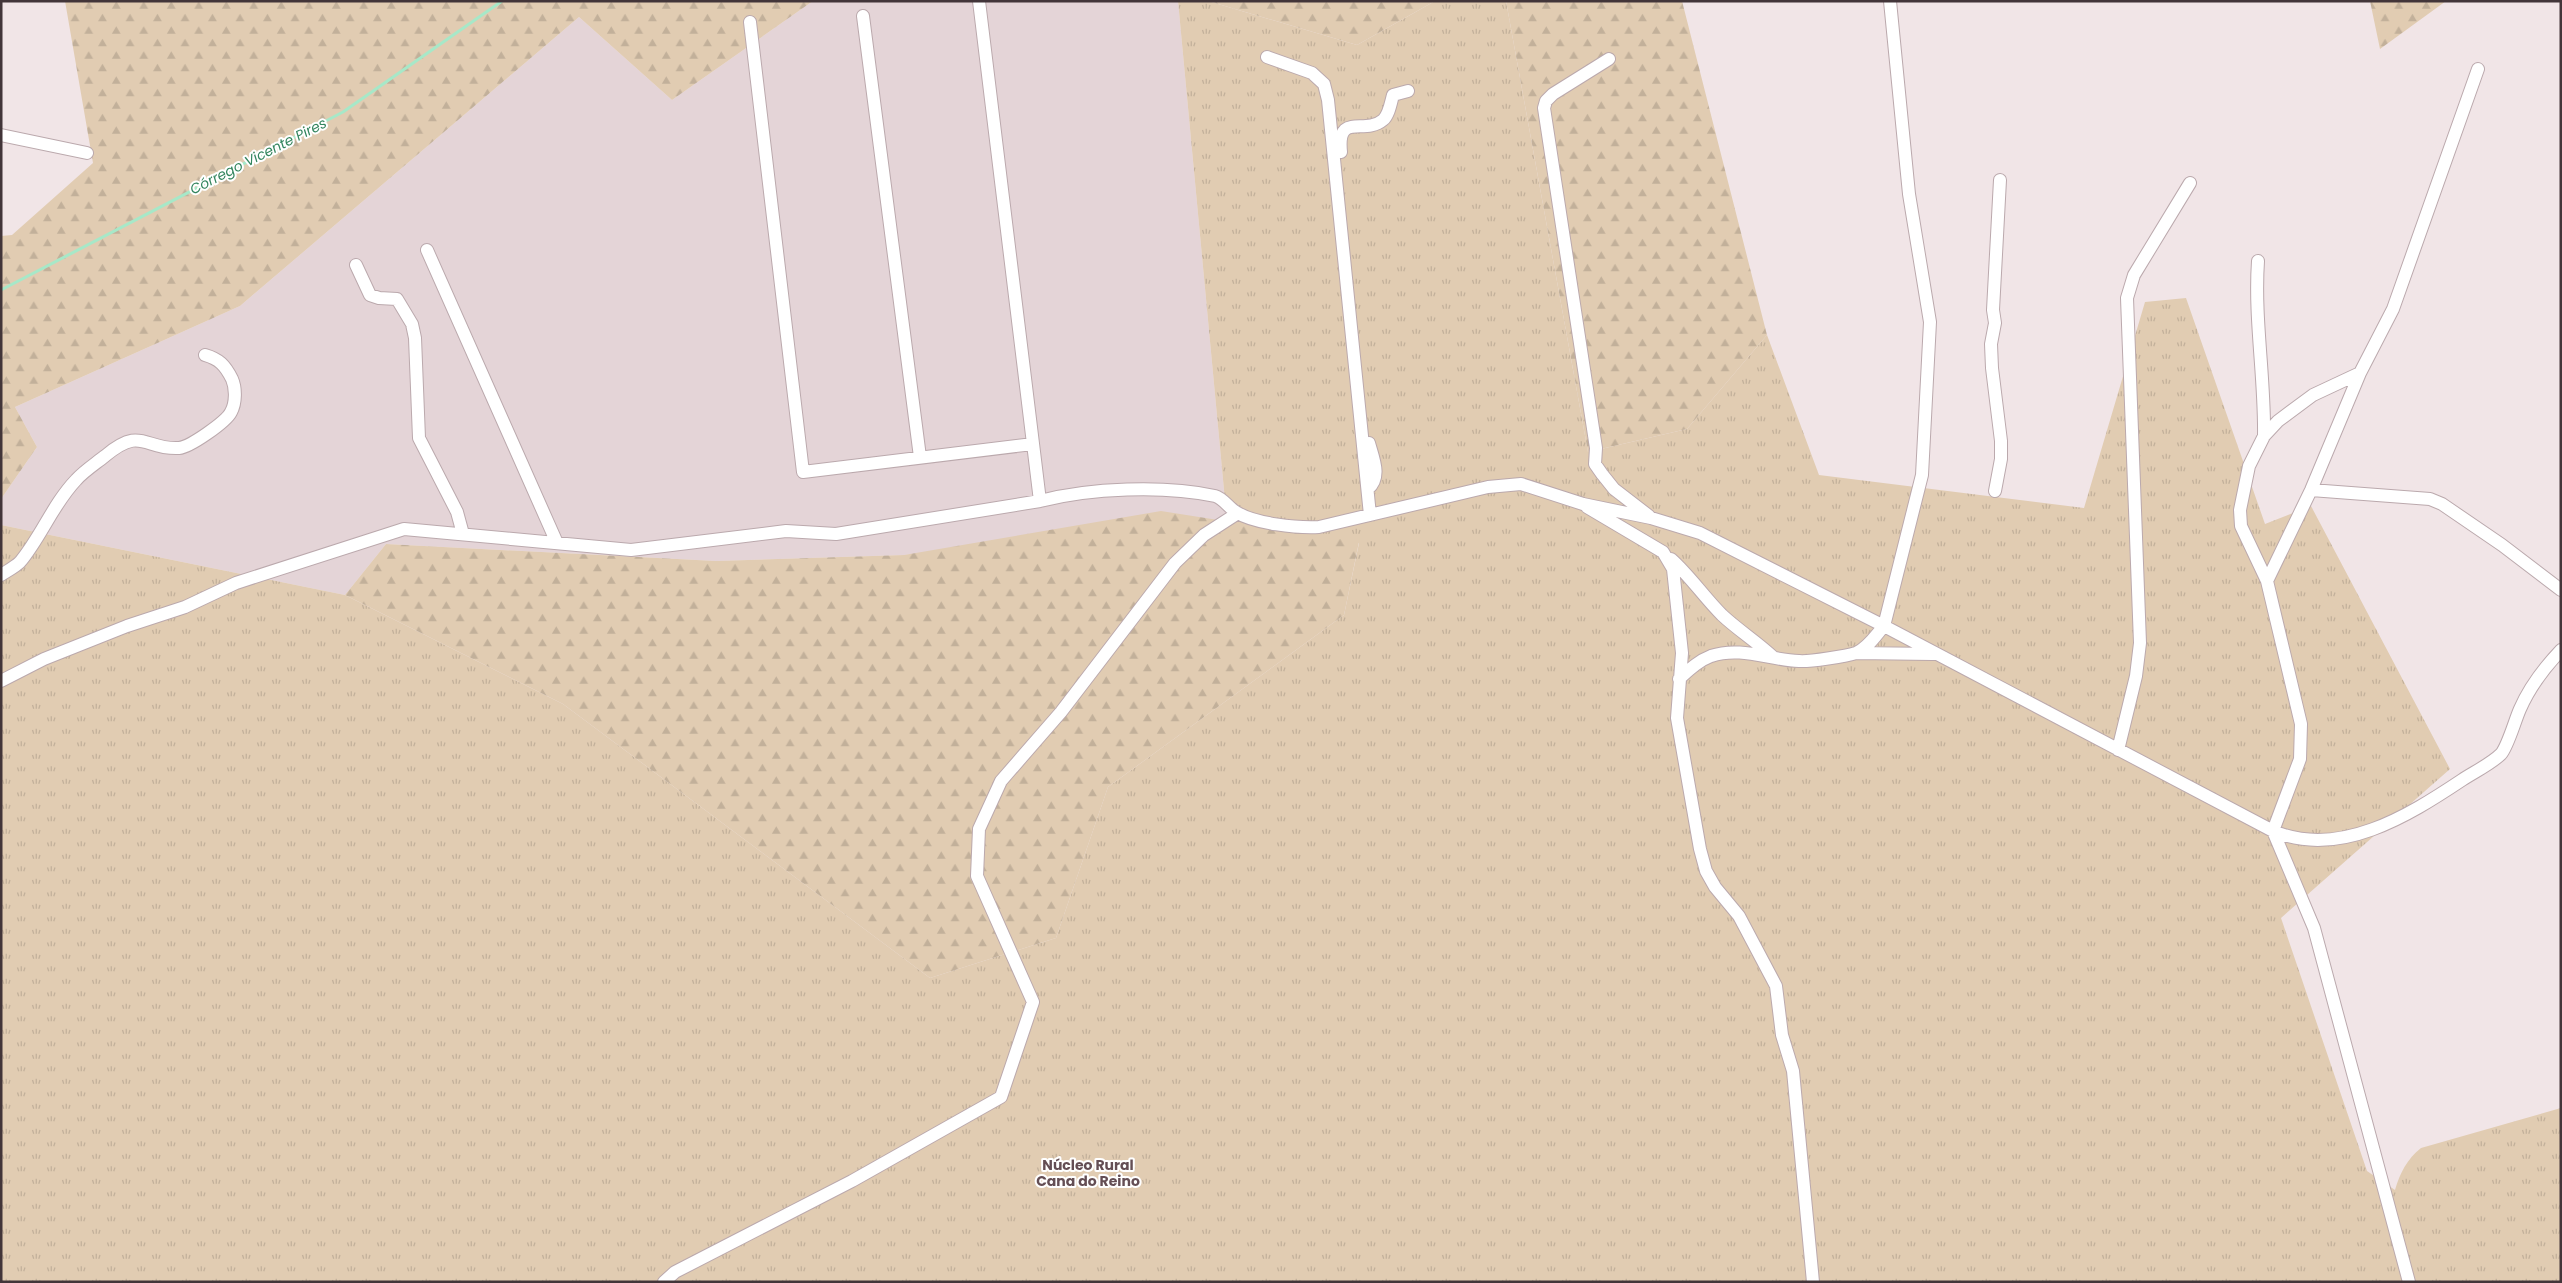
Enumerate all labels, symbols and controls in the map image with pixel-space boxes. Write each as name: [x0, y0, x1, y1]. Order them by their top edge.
water label: Córrego Vicente Pires: [186, 113, 330, 199]
district label: Núcleo Rural Cana do Reino: [1036, 1155, 1140, 1191]

